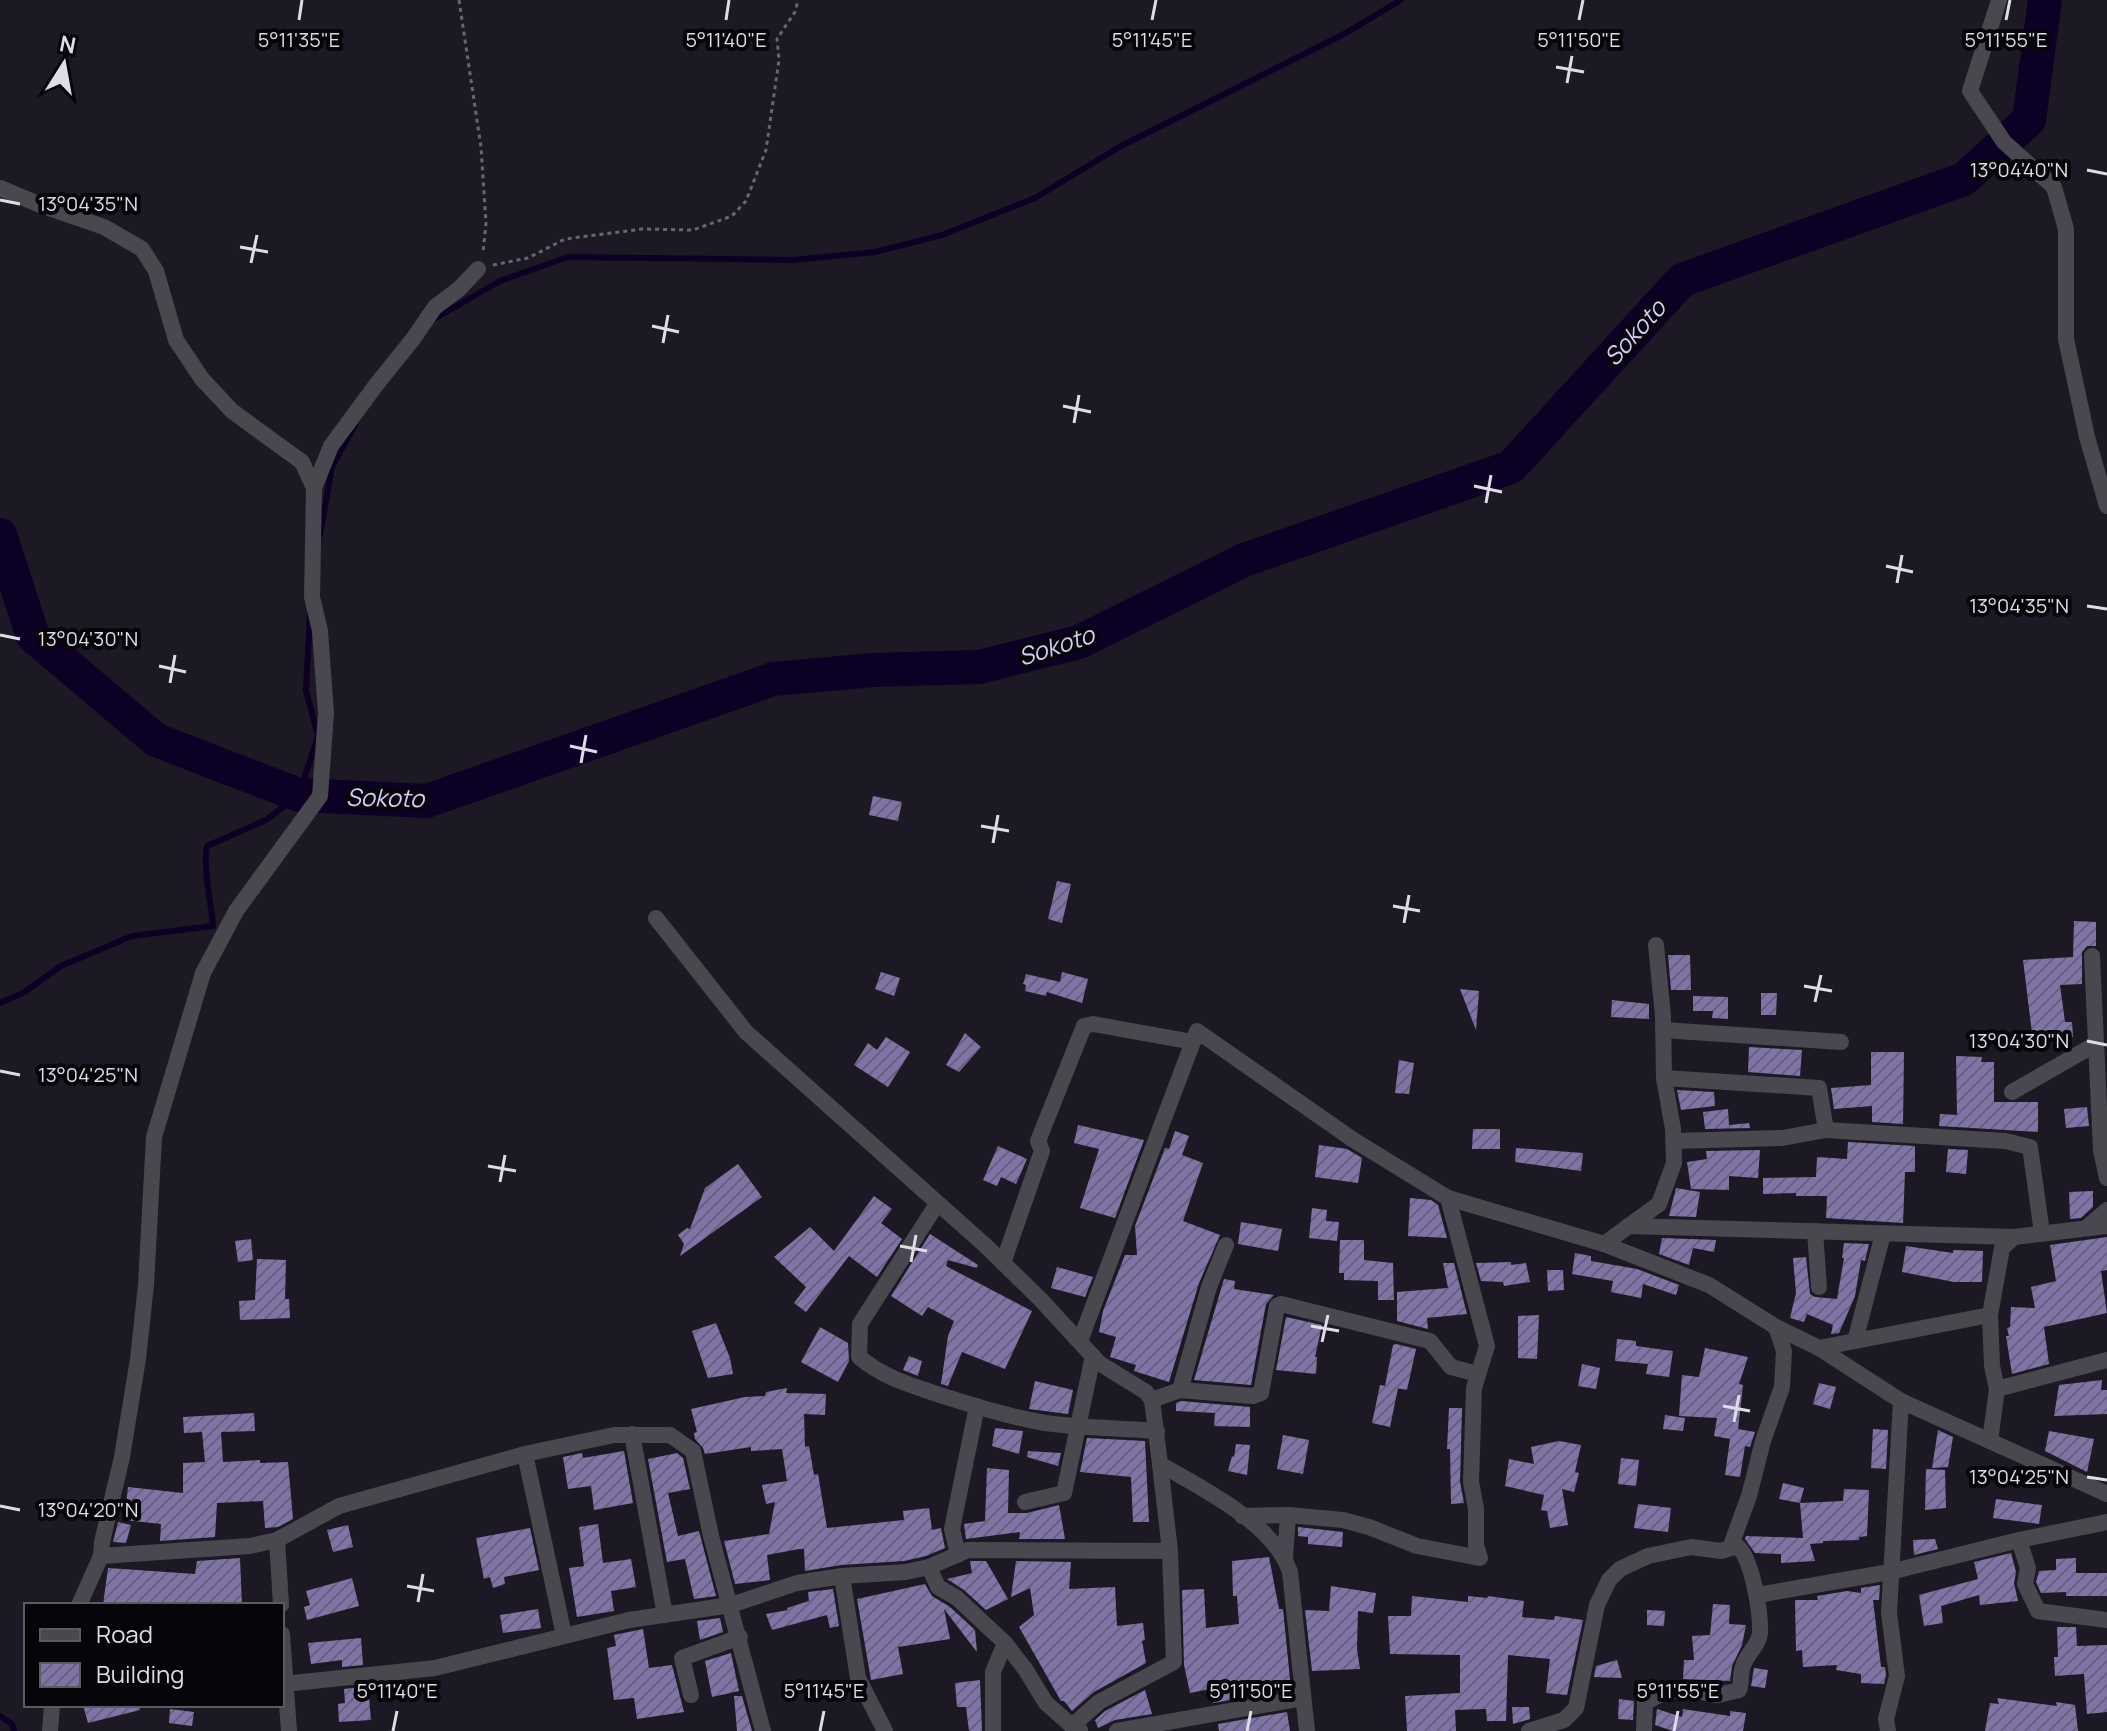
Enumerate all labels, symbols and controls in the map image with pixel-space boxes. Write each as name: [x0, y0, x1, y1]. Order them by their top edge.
north arrow: [24, 24, 104, 104]
text: 5°11'35"E: [258, 26, 340, 53]
text: 5°11'40"E: [685, 26, 767, 53]
text: 5°11'45"E: [1112, 26, 1192, 53]
text: 5°11'50"E: [1537, 26, 1621, 53]
text: 5°11'55"E: [1965, 26, 2047, 53]
text: N: [57, 28, 78, 61]
text: 13°04'40"N: [1970, 156, 2068, 183]
text: 13°04'35"N: [38, 190, 138, 217]
water label: Sokoto: [1596, 291, 1674, 372]
text: 13°04'35"N: [1969, 592, 2069, 619]
water label: Sokoto: [1014, 617, 1100, 673]
text: 13°04'30"N: [38, 625, 138, 652]
water label: Sokoto: [346, 780, 426, 814]
text: 13°04'30"N: [1969, 1027, 2069, 1054]
text: 13°04'25"N: [38, 1061, 138, 1088]
text: 13°04'25"N: [1969, 1463, 2069, 1490]
text: 13°04'20"N: [38, 1496, 138, 1523]
legend: [24, 1603, 284, 1707]
text: Road: [96, 1617, 153, 1650]
text: Building: [96, 1657, 184, 1690]
text: 5°11'40"E: [356, 1677, 438, 1704]
text: 5°11'45"E: [784, 1677, 864, 1704]
text: 5°11'50"E: [1209, 1677, 1293, 1704]
text: 5°11'55"E: [1637, 1677, 1719, 1704]

